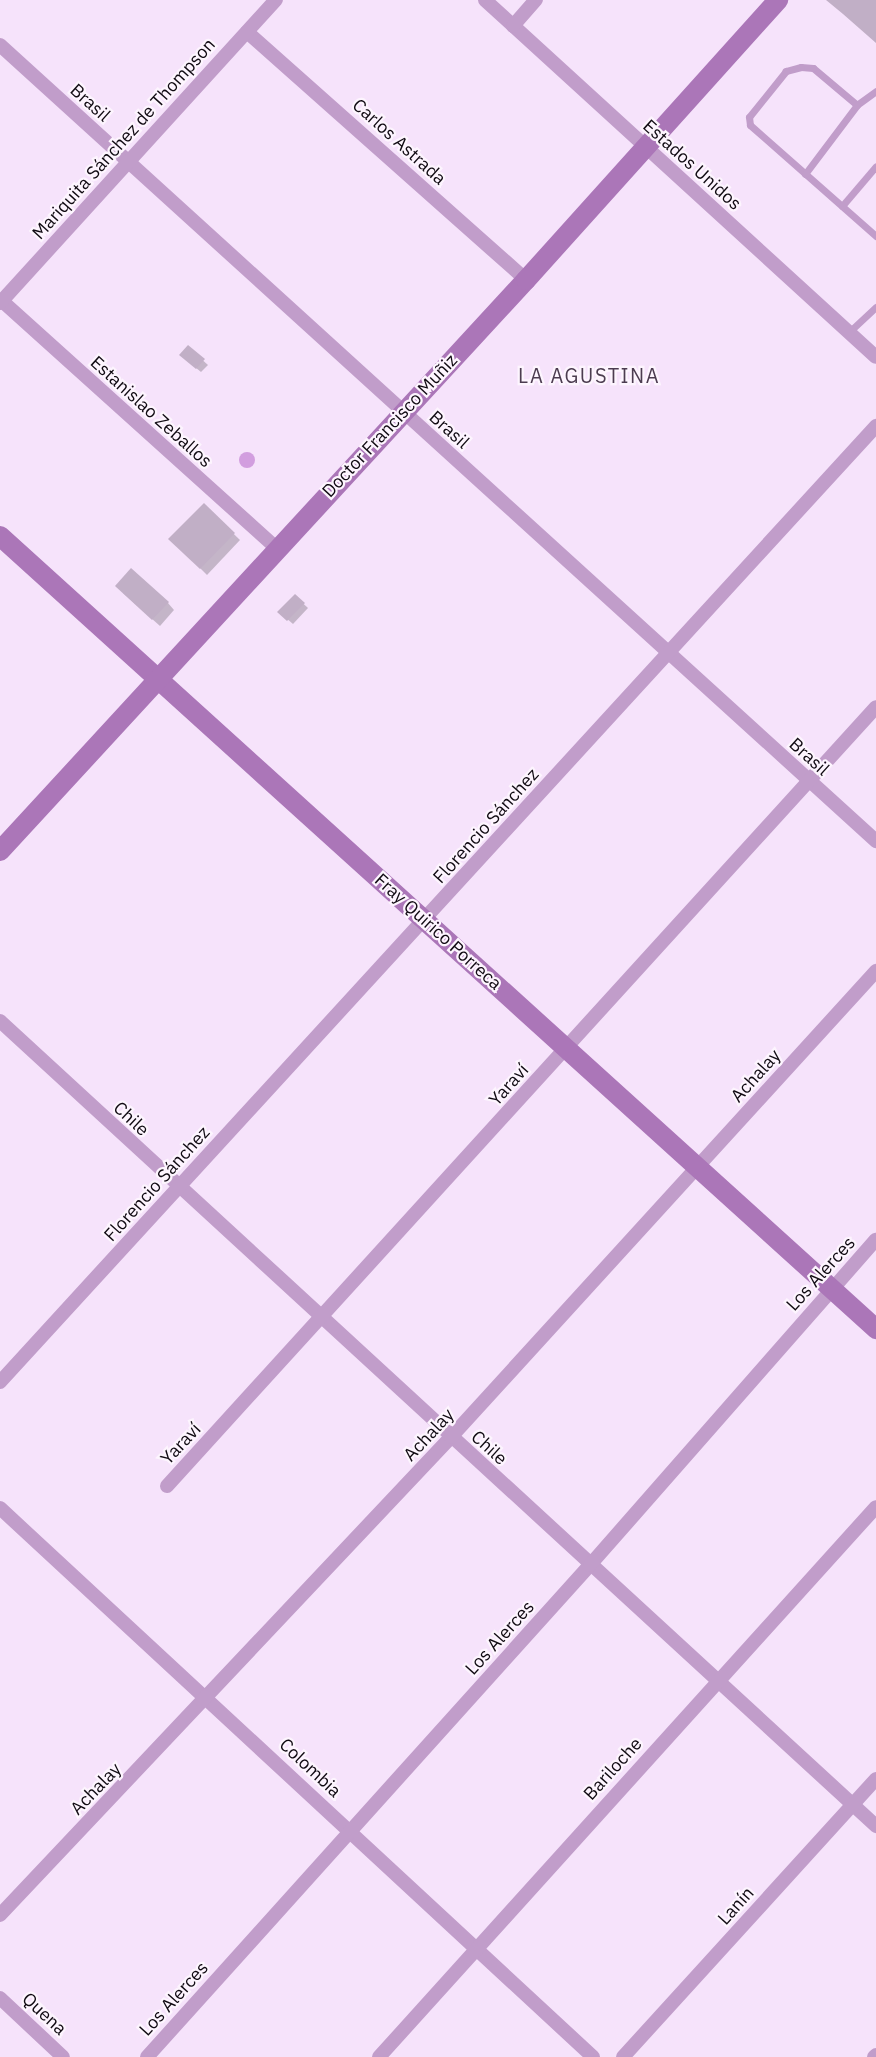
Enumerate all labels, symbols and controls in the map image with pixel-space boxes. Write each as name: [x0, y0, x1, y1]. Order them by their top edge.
street label: Mariquita Sánchez de Thompson: [28, 34, 220, 244]
street label: Brasil: [66, 80, 114, 126]
street label: Carlos Astrada: [348, 94, 450, 190]
street label: Estados Unidos: [638, 115, 746, 215]
street label: Doctor Francisco Muñiz: [318, 350, 462, 502]
street label: Estanislao Zeballos: [86, 352, 216, 472]
district label: LA AGUSTINA: [518, 363, 660, 387]
street label: Brasil: [425, 407, 473, 453]
street label: Brasil: [785, 734, 833, 780]
street label: Florencio Sánchez: [429, 764, 543, 888]
street label: Fray Quirico Porreca: [370, 869, 506, 995]
street label: Achalay: [727, 1045, 785, 1107]
street label: Yaraví: [485, 1060, 533, 1110]
street label: Chile: [109, 1097, 153, 1141]
street label: Florencio Sánchez: [100, 1122, 214, 1246]
street label: Los Alerces: [782, 1232, 860, 1316]
street label: Achalay: [399, 1404, 459, 1466]
street label: Yaraví: [156, 1419, 206, 1469]
street label: Chile: [467, 1426, 511, 1470]
street label: Los Alerces: [461, 1596, 539, 1680]
street label: Bariloche: [579, 1733, 647, 1805]
street label: Colombia: [275, 1734, 345, 1802]
street label: Achalay: [66, 1759, 126, 1819]
street label: Lanín: [713, 1883, 759, 1929]
street label: Los Alerces: [135, 1957, 213, 2041]
street label: Quena: [17, 1988, 71, 2040]

